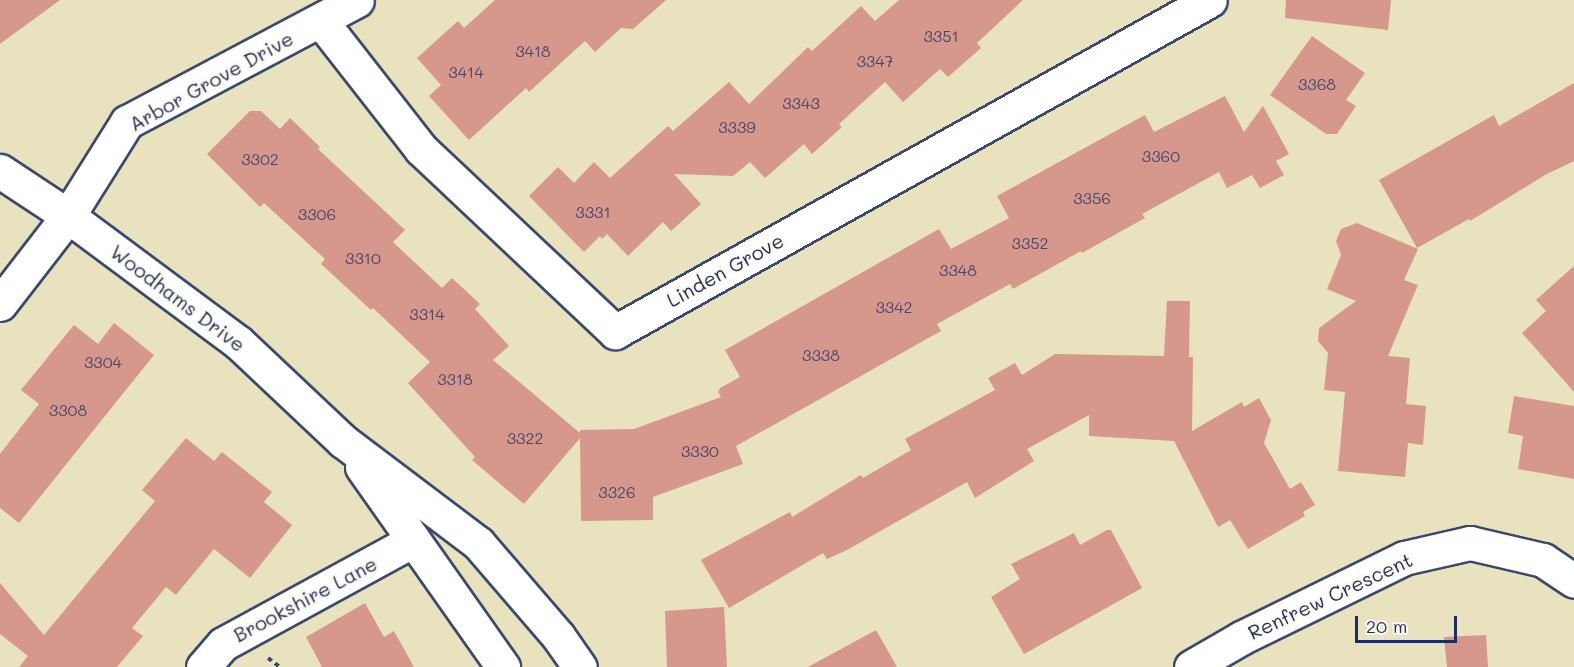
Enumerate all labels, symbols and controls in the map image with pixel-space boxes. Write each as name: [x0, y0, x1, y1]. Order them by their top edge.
street label: Arbor Grove Drive: [125, 26, 297, 136]
house number: 3351: [923, 26, 959, 46]
house number: 3418: [515, 41, 551, 61]
house number: 3347: [856, 51, 894, 71]
house number: 3414: [448, 62, 484, 82]
house number: 3368: [1298, 74, 1336, 94]
house number: 3343: [782, 93, 820, 113]
house number: 3339: [718, 117, 756, 137]
house number: 3360: [1142, 146, 1180, 166]
house number: 3302: [241, 149, 279, 169]
house number: 3356: [1073, 188, 1111, 208]
house number: 3331: [575, 202, 611, 222]
house number: 3306: [298, 204, 336, 224]
street label: Linden Grove: [662, 228, 788, 312]
house number: 3352: [1012, 233, 1048, 253]
street label: Woodhams Drive: [106, 239, 250, 357]
house number: 3310: [345, 248, 381, 268]
house number: 3348: [939, 260, 977, 280]
house number: 3342: [875, 297, 913, 317]
house number: 3314: [409, 304, 445, 324]
house number: 3338: [802, 345, 840, 365]
house number: 3304: [84, 352, 122, 372]
house number: 3318: [437, 369, 473, 389]
house number: 3308: [49, 400, 87, 420]
house number: 3322: [507, 428, 543, 448]
house number: 3330: [681, 441, 719, 461]
house number: 3326: [598, 482, 636, 502]
street label: Renfrew Crescent: [1244, 547, 1416, 645]
street label: Brookshire Lane: [229, 551, 381, 647]
scale bar: [1358, 604, 1460, 642]
text: 20 m: [1366, 614, 1407, 638]

